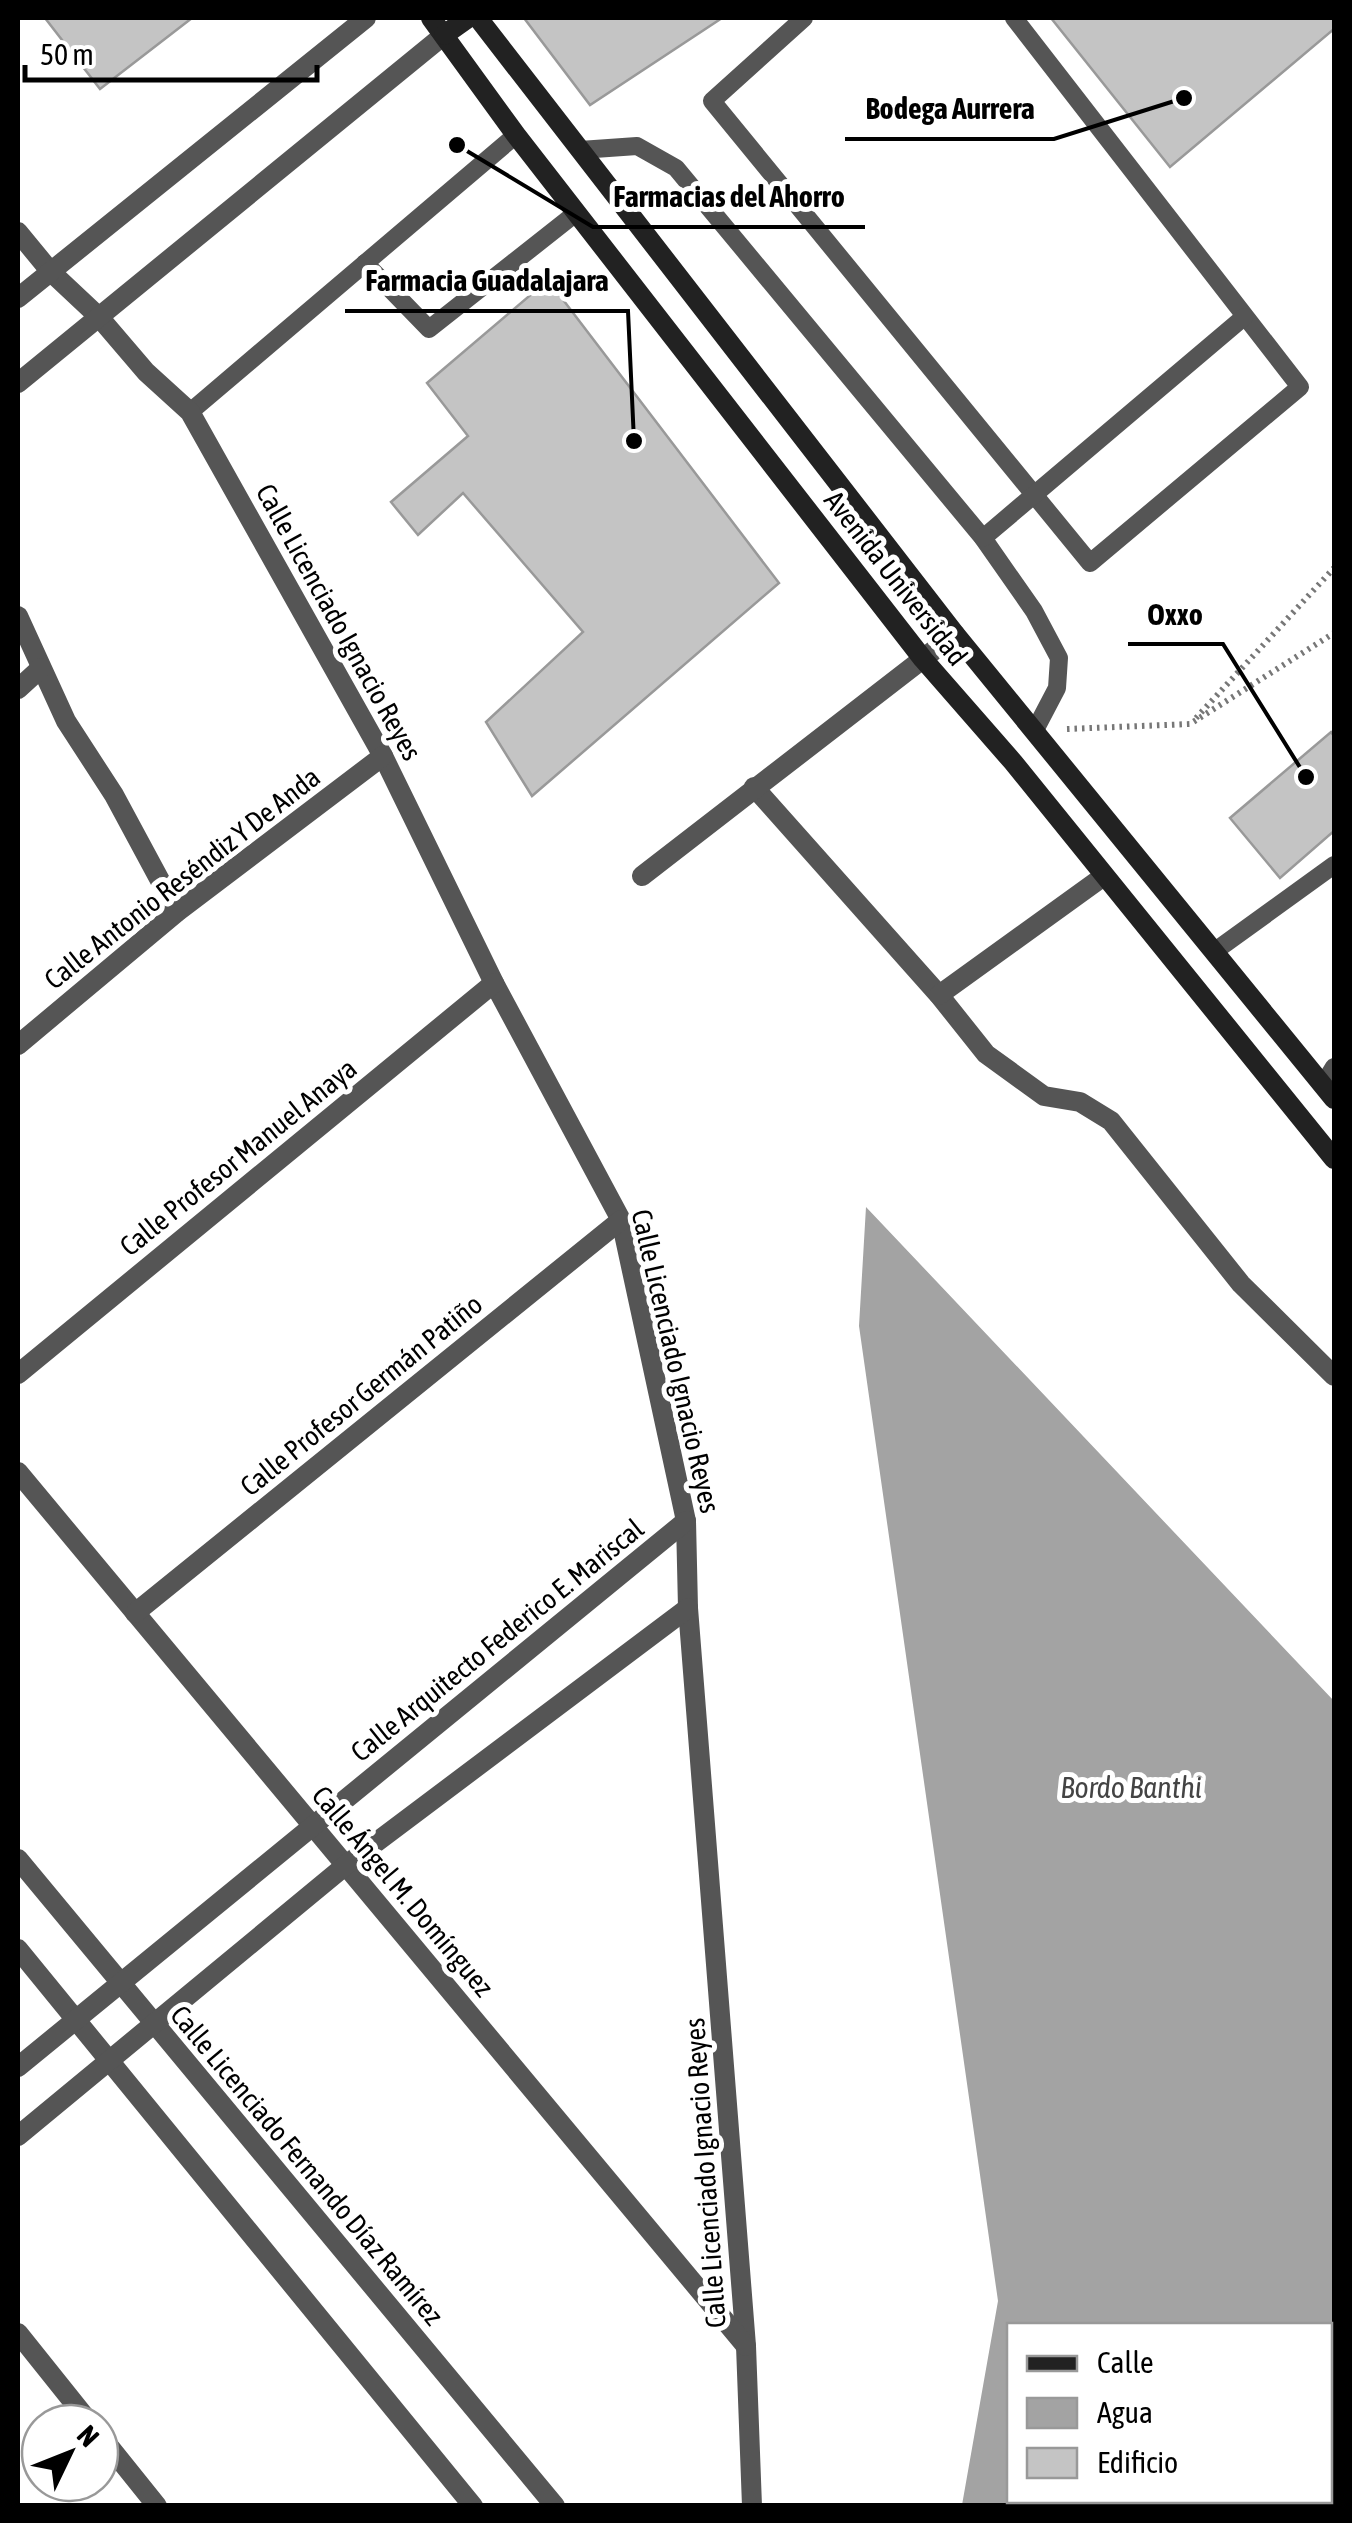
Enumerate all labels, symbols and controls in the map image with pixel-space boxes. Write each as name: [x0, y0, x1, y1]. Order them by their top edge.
scale bar: [25, 20, 318, 82]
text: 50 m: [40, 37, 94, 71]
callout: Bodega Aurrera: [845, 79, 1054, 139]
text: Bodega Aurrera: [865, 91, 1035, 125]
callout: Farmacias del Ahorro: [593, 167, 865, 227]
text: Farmacias del Ahorro: [613, 179, 845, 213]
callout: Farmacia Guadalajara: [345, 251, 628, 311]
text: Farmacia Guadalajara: [365, 263, 609, 297]
street label: Calle Licenciado Ignacio Reyes: [250, 478, 428, 766]
street label: Avenida Universidad: [818, 484, 974, 672]
callout: Oxxo: [1128, 584, 1223, 644]
text: Oxxo: [1147, 597, 1203, 631]
street label: Calle Antonio Reséndiz Y De Anda: [38, 761, 326, 995]
street label: Calle Profesor Manuel Anaya: [113, 1052, 363, 1262]
street label: Calle Licenciado Ignacio Reyes: [625, 1206, 727, 1516]
street label: Calle Profesor Germán Patiño: [234, 1288, 488, 1502]
street label: Calle Arquitecto Federico E. Mariscal: [344, 1512, 650, 1768]
water label: Bordo Banthi: [1060, 1770, 1202, 1804]
street label: Calle Ángel M. Domínguez: [306, 1779, 500, 2003]
street label: Calle Licenciado Fernando Díaz Ramírez: [164, 1999, 450, 2331]
street label: Calle Licenciado Ignacio Reyes: [678, 2017, 732, 2329]
legend: [1007, 2323, 1332, 2503]
text: Calle: [1097, 2345, 1154, 2379]
text: Agua: [1097, 2395, 1153, 2429]
north arrow: [20, 2403, 120, 2503]
text: N: [71, 2419, 106, 2453]
text: Edificio: [1097, 2445, 1178, 2479]

